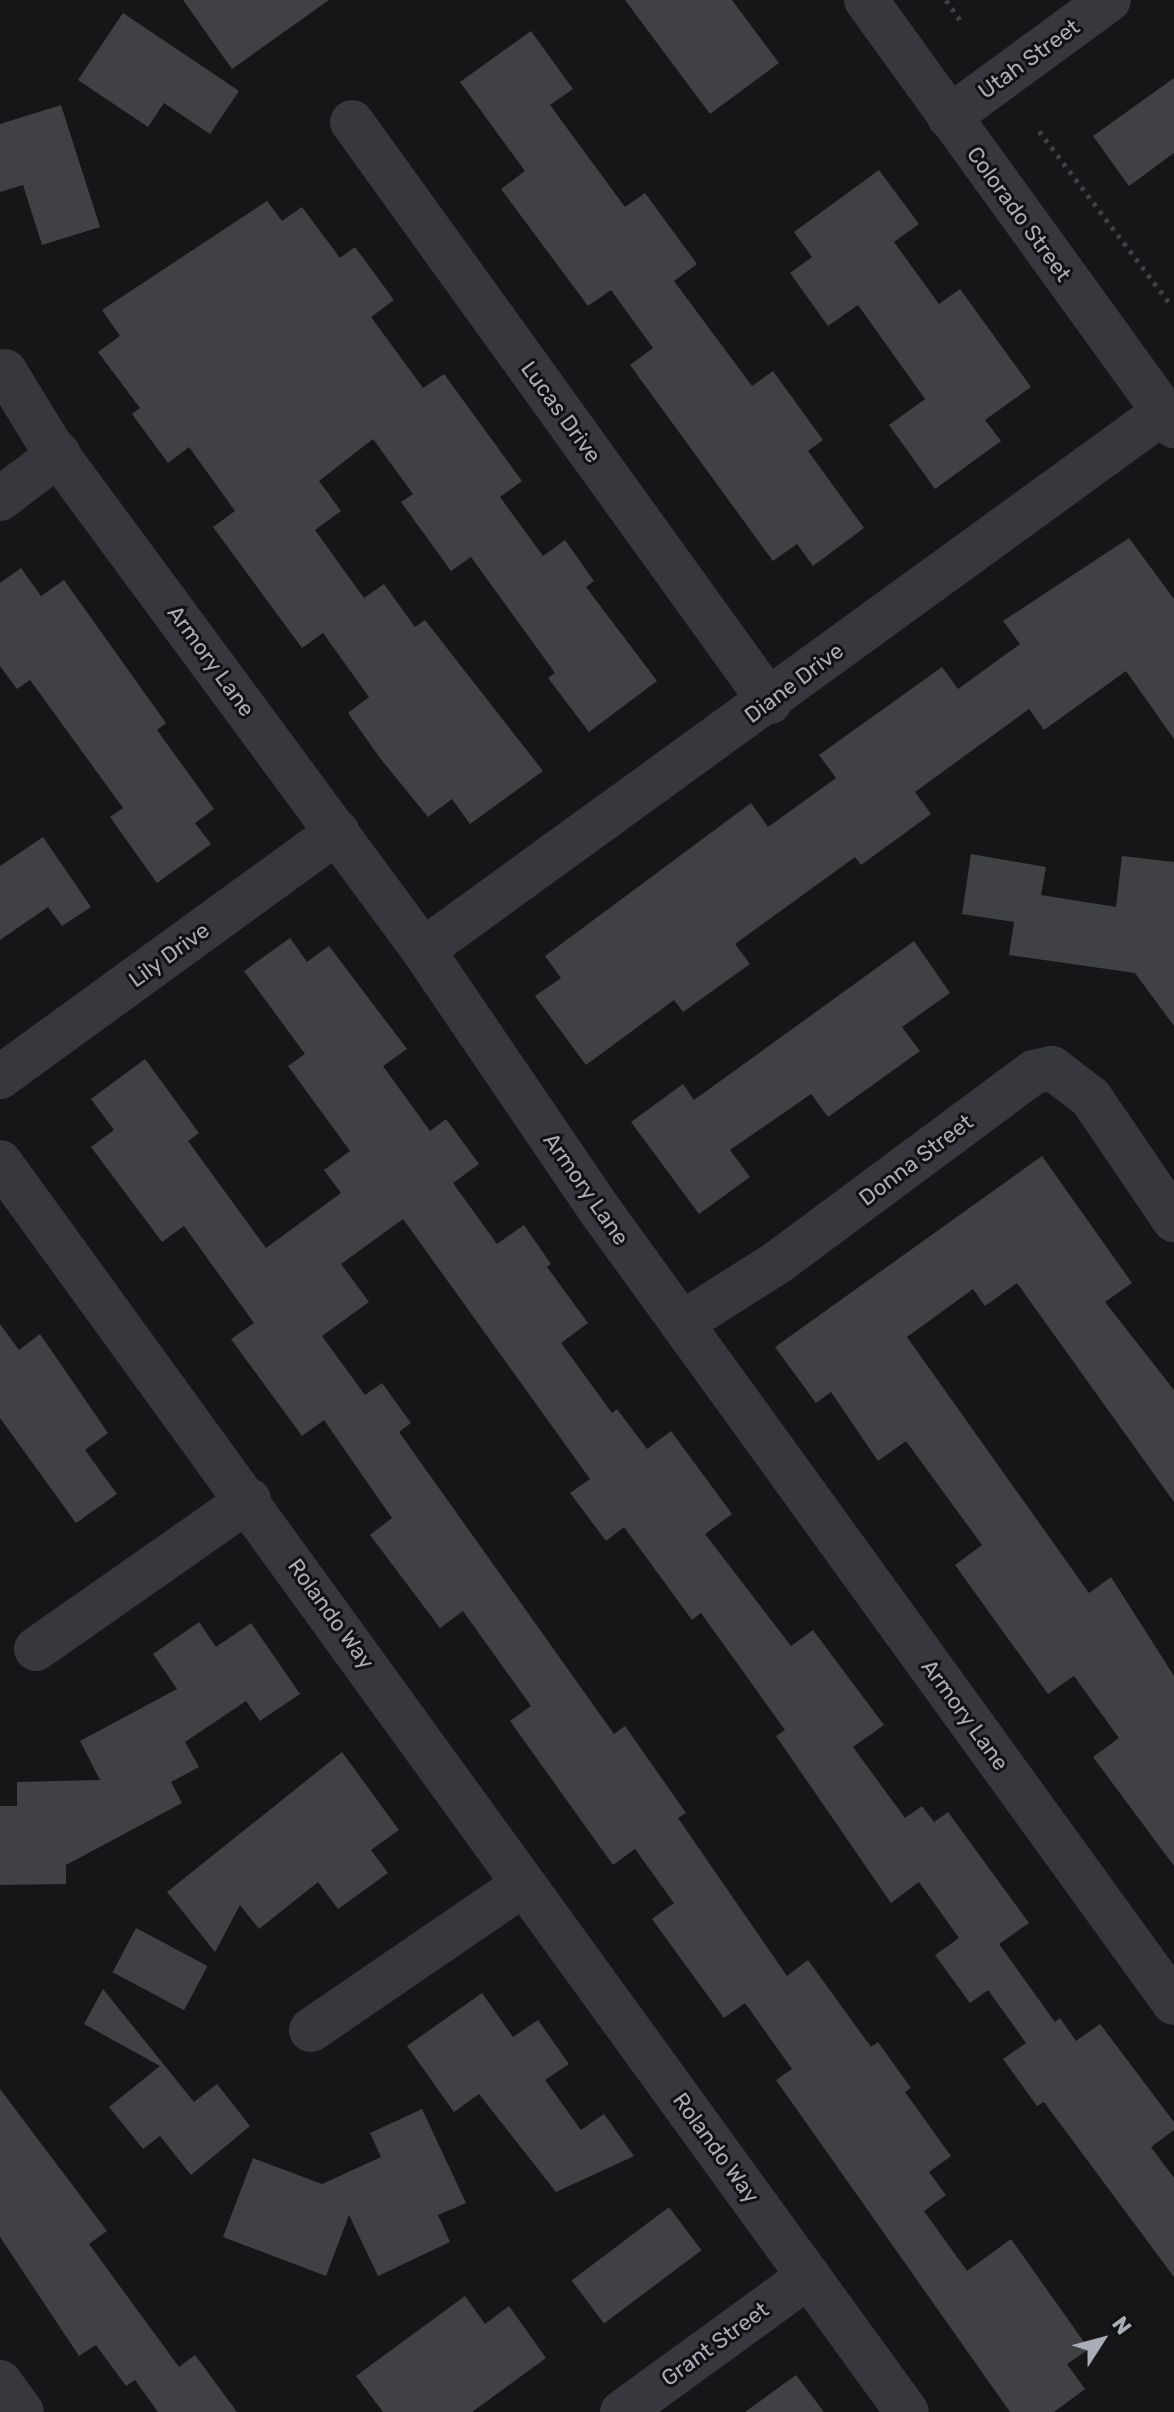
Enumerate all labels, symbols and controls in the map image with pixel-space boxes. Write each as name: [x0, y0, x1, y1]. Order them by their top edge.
street label: Utah Street: [973, 13, 1085, 105]
street label: Colorado Street: [961, 141, 1077, 287]
street label: Lucas Drive: [515, 356, 607, 468]
street label: Armory Lane: [162, 600, 260, 722]
street label: Diane Drive: [739, 637, 849, 729]
street label: Lily Drive: [123, 917, 215, 993]
street label: Donna Street: [854, 1109, 978, 1211]
street label: Armory Lane: [538, 1128, 634, 1250]
street label: Rolando Way: [282, 1554, 380, 1674]
street label: Armory Lane: [916, 1654, 1014, 1776]
street label: Rolando Way: [667, 2088, 765, 2208]
street label: Grant Street: [656, 2296, 774, 2392]
north arrow: [1062, 2300, 1142, 2380]
text: N: [1106, 2311, 1137, 2340]

